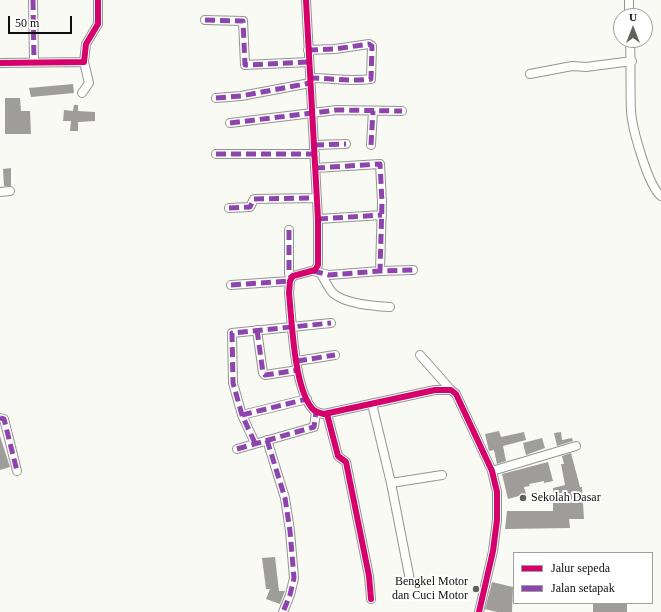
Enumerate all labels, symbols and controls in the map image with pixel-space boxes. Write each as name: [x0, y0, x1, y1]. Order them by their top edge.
scale bar: [10, 8, 74, 34]
north arrow: [613, 8, 653, 48]
text: U: [629, 11, 637, 23]
text: 50 m: [15, 16, 39, 30]
place label: Sekolah Dasar: [531, 491, 601, 505]
marker: Sekolah Dasar: [518, 493, 528, 503]
legend: [513, 552, 653, 604]
text: Jalur sepeda: [551, 561, 610, 575]
place label: Bengkel Motor dan Cuci Motor: [392, 575, 468, 603]
text: Jalan setapak: [551, 581, 615, 595]
marker: Bengkel Motor dan Cuci Motor: [471, 584, 481, 594]

